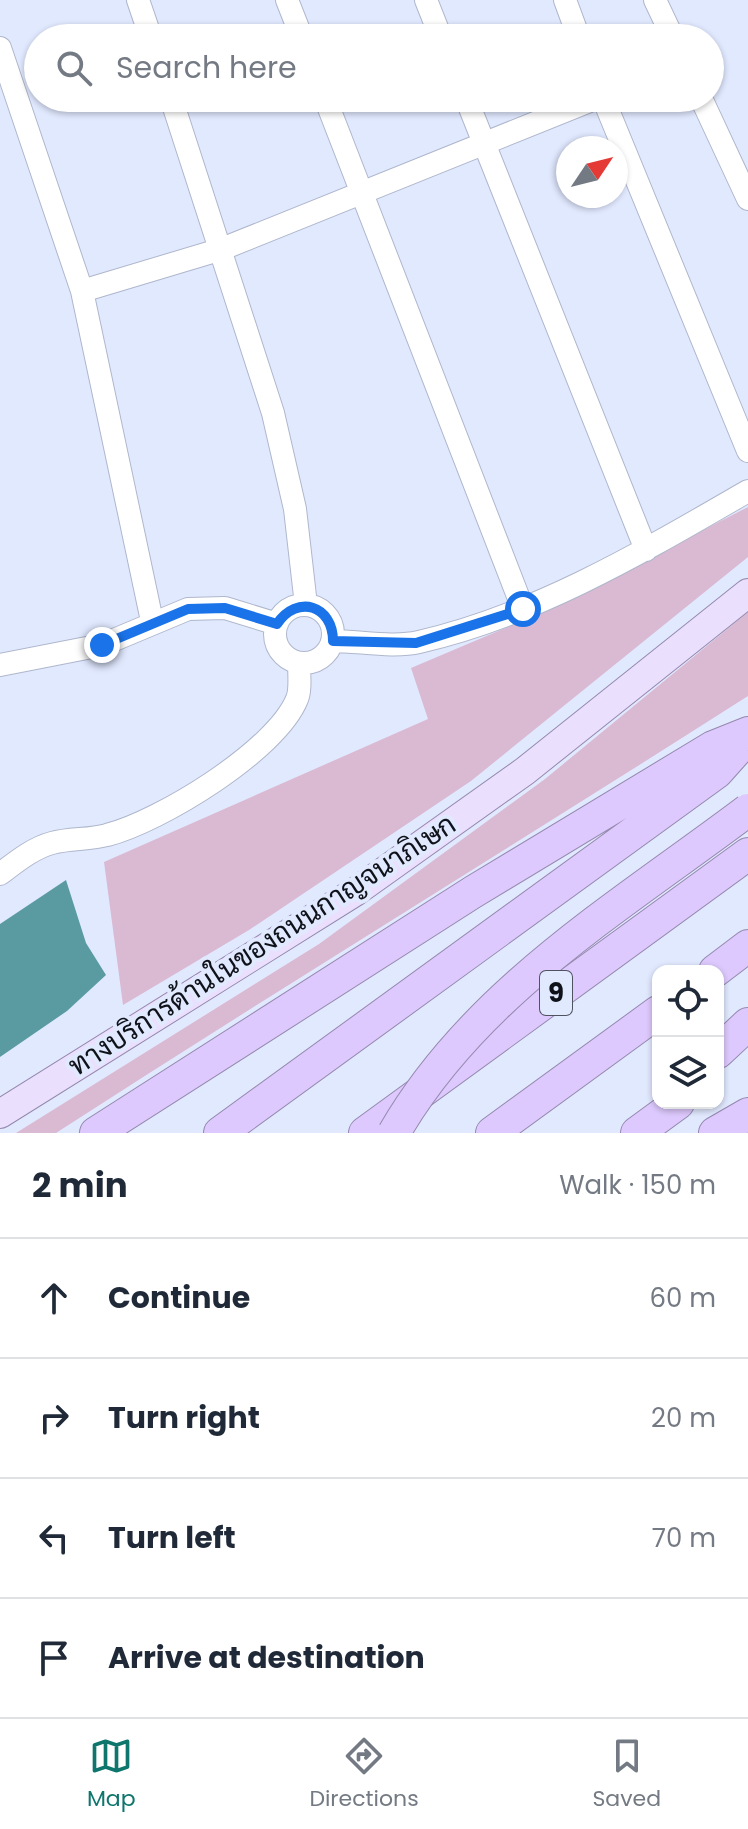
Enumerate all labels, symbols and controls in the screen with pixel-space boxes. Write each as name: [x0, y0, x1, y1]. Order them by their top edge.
search box: [24, 24, 724, 112]
icon: search: [52, 46, 96, 90]
text: Search here: [116, 46, 297, 89]
north arrow: [556, 136, 628, 208]
route start: [505, 591, 541, 627]
route end: [84, 627, 120, 663]
street label: ทางบริการด้านในของถนนกาญจนาภิเษก: [61, 805, 463, 1085]
map controls: [652, 965, 724, 1109]
button: locate: [652, 965, 724, 1037]
road number: 9: [540, 971, 572, 1015]
button: layers: [652, 1037, 724, 1109]
text: 2 min: [32, 1161, 128, 1209]
text: Walk · 150 m: [559, 1167, 716, 1203]
icon: ahead: [32, 1276, 76, 1320]
text: Continue: [108, 1276, 250, 1319]
text: 60 m: [649, 1280, 716, 1316]
icon: right: [32, 1396, 76, 1440]
text: Turn right: [108, 1396, 260, 1439]
text: 20 m: [651, 1400, 716, 1436]
icon: left: [32, 1516, 76, 1560]
text: Turn left: [108, 1516, 236, 1559]
text: 70 m: [652, 1520, 716, 1556]
icon: arrive: [32, 1636, 76, 1680]
text: Arrive at destination: [108, 1636, 425, 1679]
tab: Map: [87, 1734, 136, 1815]
tab: Directions: [309, 1734, 419, 1815]
tab: Saved: [592, 1734, 661, 1815]

